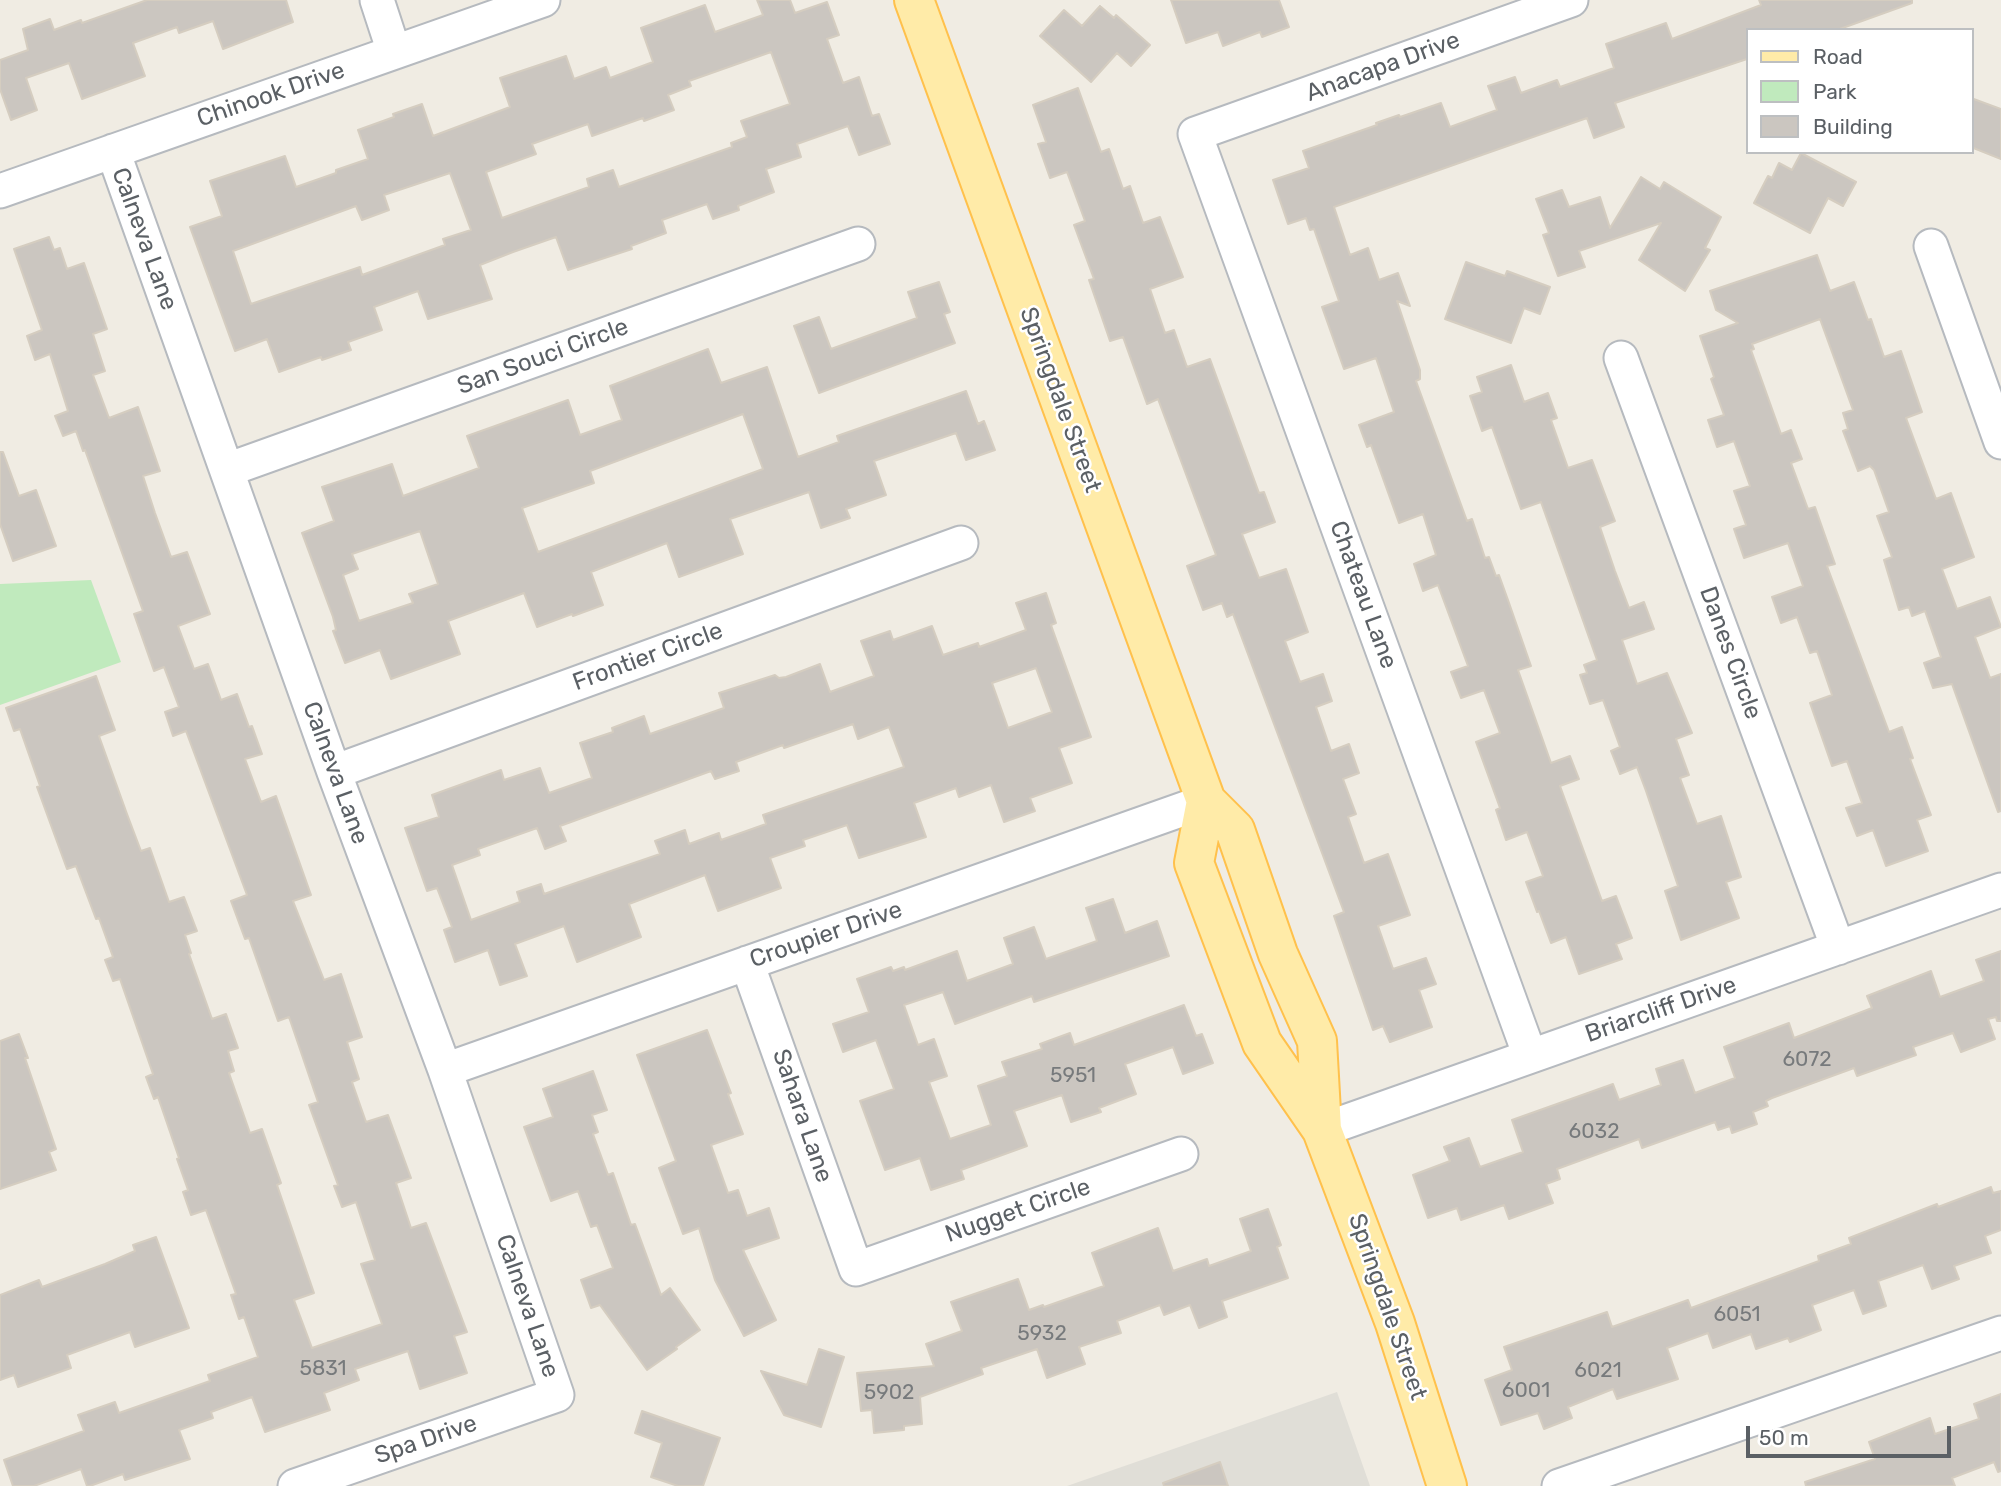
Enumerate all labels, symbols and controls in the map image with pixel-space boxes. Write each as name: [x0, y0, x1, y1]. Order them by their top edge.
street label: Anacapa Drive: [1302, 26, 1464, 108]
legend: [1745, 28, 1973, 154]
text: Road: [1813, 44, 1863, 69]
street label: Chinook Drive: [193, 56, 349, 134]
text: Park: [1813, 79, 1857, 104]
text: Building: [1813, 114, 1893, 139]
street label: Calneva Lane: [105, 164, 183, 314]
street label: Springdale Street: [1013, 303, 1107, 497]
street label: San Souci Circle: [454, 313, 632, 401]
street label: Chateau Lane: [1323, 517, 1403, 673]
street label: Danes Circle: [1693, 583, 1767, 723]
street label: Frontier Circle: [569, 617, 727, 697]
street label: Calneva Lane: [296, 698, 374, 848]
street label: Croupier Drive: [746, 895, 906, 975]
street label: Briarcliff Drive: [1582, 971, 1740, 1049]
street label: Sahara Lane: [766, 1046, 838, 1186]
house number: 6072: [1782, 1047, 1832, 1073]
house number: 5951: [1050, 1063, 1096, 1089]
house number: 6032: [1569, 1119, 1619, 1145]
street label: Nugget Circle: [942, 1173, 1094, 1249]
street label: Springdale Street: [1342, 1210, 1432, 1404]
street label: Calneva Lane: [489, 1231, 565, 1381]
house number: 6051: [1713, 1302, 1761, 1328]
house number: 5932: [1017, 1321, 1067, 1347]
house number: 5831: [299, 1356, 347, 1382]
house number: 6021: [1574, 1358, 1622, 1384]
house number: 6001: [1502, 1378, 1550, 1404]
house number: 5902: [864, 1380, 914, 1406]
street label: Spa Drive: [371, 1409, 481, 1471]
scale bar: [1749, 1412, 1954, 1456]
text: 50 m: [1759, 1425, 1809, 1450]

